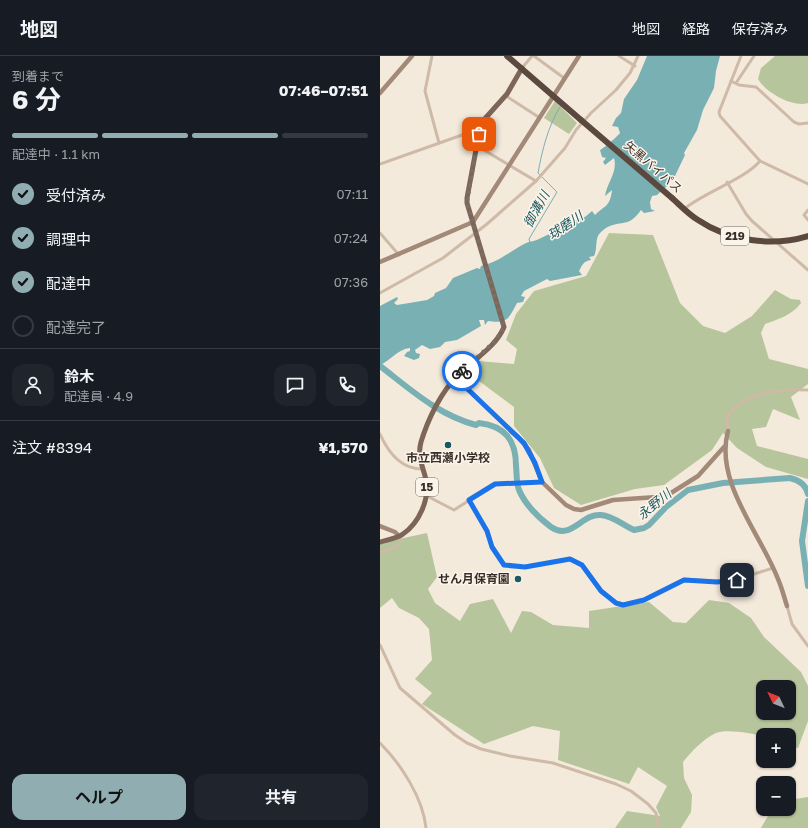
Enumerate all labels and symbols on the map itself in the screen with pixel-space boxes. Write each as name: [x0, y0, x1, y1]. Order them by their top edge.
pin: [462, 117, 496, 151]
street label: 矢黒バイパス: [621, 137, 685, 196]
water label: 御溝川: [520, 186, 553, 230]
water label: 球磨川: [544, 206, 587, 243]
road number: 219: [721, 227, 749, 245]
courier: [442, 351, 482, 391]
marker: 市立西瀬小学校: [443, 440, 453, 450]
place label: 市立西瀬小学校: [406, 450, 490, 465]
road number: 15: [416, 478, 438, 496]
water label: 永野川: [634, 484, 676, 522]
pin: [720, 563, 754, 597]
place label: せん月保育園: [438, 571, 510, 586]
marker: せん月保育園: [513, 574, 523, 584]
north arrow: [756, 680, 796, 720]

